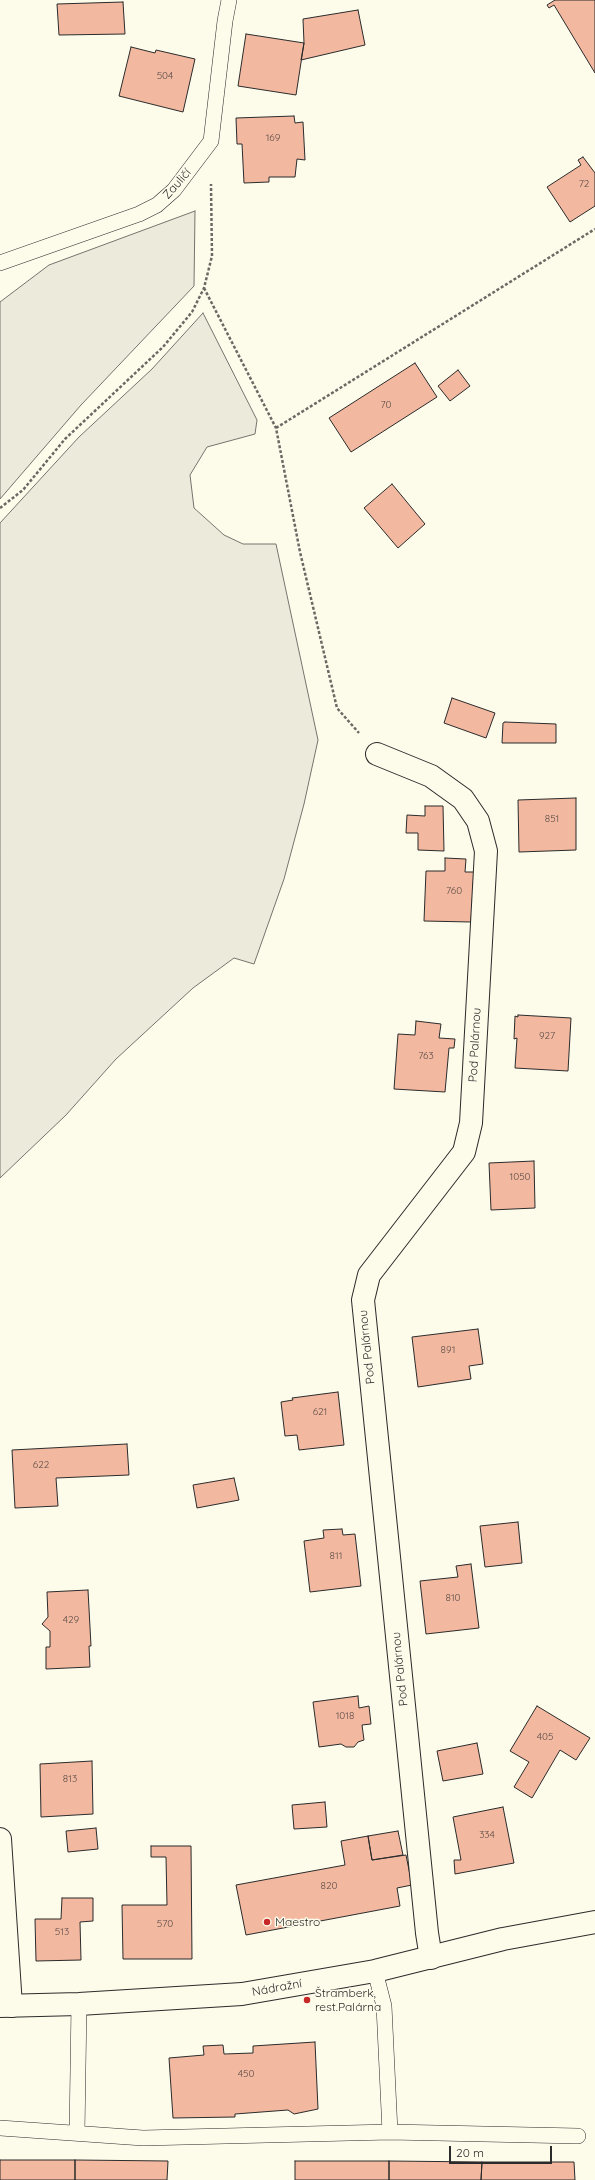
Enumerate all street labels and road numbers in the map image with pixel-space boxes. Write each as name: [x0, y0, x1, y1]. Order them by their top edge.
street label: Zauličí: [160, 166, 194, 202]
street label: Pod Palárnou: [466, 1007, 484, 1083]
street label: Pod Palárnou: [356, 1309, 378, 1385]
street label: Pod Palárnou: [389, 1631, 411, 1707]
street label: Nádražní: [251, 1977, 303, 1999]

